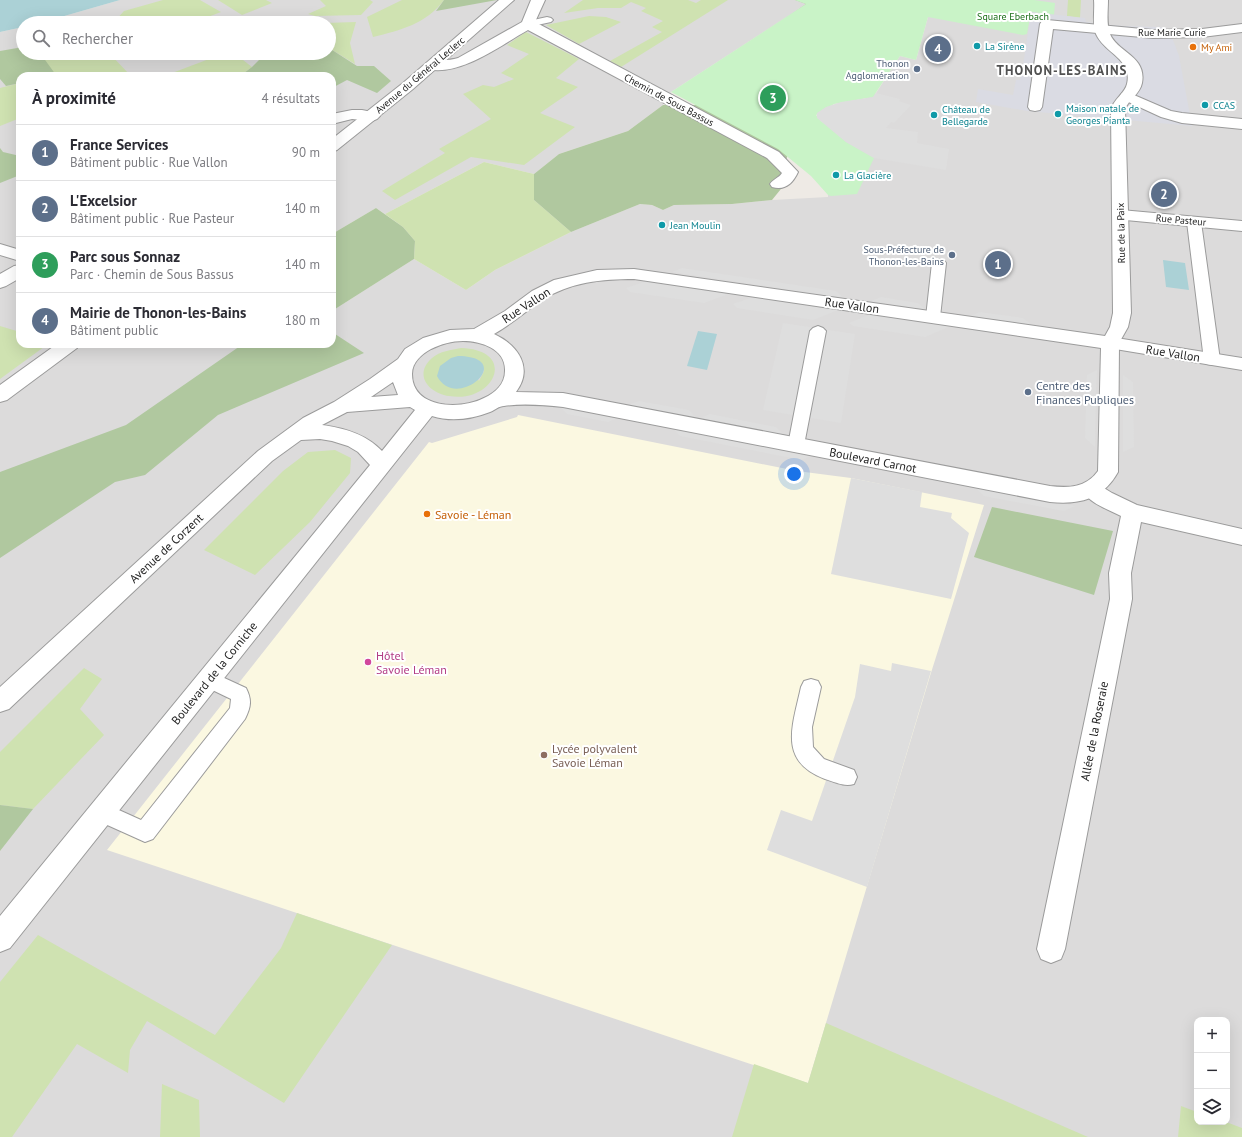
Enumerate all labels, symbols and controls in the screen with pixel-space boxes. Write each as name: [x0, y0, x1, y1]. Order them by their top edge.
park label: Square Eberbach: [977, 10, 1049, 23]
search box: [16, 16, 336, 60]
street label: Rue Marie Curie: [1138, 26, 1206, 39]
icon: search: [30, 27, 52, 49]
text: Rechercher: [62, 29, 133, 48]
street label: Avenue du Général Leclerc: [373, 33, 468, 116]
pin: 4: [925, 34, 951, 64]
place label: La Sirène: [985, 40, 1025, 53]
marker: La Sirène: [972, 41, 982, 51]
place label: My Ami: [1201, 41, 1232, 54]
marker: My Ami: [1188, 42, 1198, 52]
place label: Thonon Agglomération: [846, 57, 909, 82]
district label: THONON-LES-BAINS: [997, 62, 1127, 79]
marker: Thonon Agglomération: [912, 64, 922, 74]
street label: Chemin de Sous Bassus: [622, 71, 716, 129]
pin: 3: [760, 83, 786, 113]
text: À proximité: [32, 87, 116, 109]
text: 4 résultats: [261, 90, 320, 107]
place label: CCAS: [1213, 99, 1235, 112]
marker: CCAS: [1200, 100, 1210, 110]
place label: Maison natale de Georges Pianta: [1066, 102, 1139, 127]
place label: Château de Bellegarde: [942, 103, 990, 128]
marker: Maison natale de Georges Pianta: [1053, 109, 1063, 119]
marker: Château de Bellegarde: [929, 110, 939, 120]
text: France Services: [70, 135, 168, 154]
text: 1: [41, 144, 49, 161]
text: 90 m: [292, 144, 320, 161]
text: Bâtiment public · Rue Vallon: [70, 154, 228, 171]
place label: La Glacière: [844, 169, 891, 182]
marker: La Glacière: [831, 170, 841, 180]
pin: 2: [1151, 179, 1177, 209]
text: L'Excelsior: [70, 191, 137, 210]
text: 2: [41, 200, 49, 217]
text: 140 m: [285, 200, 320, 217]
street label: Rue de la Paix: [1114, 203, 1128, 263]
text: Bâtiment public · Rue Pasteur: [70, 210, 234, 227]
street label: Rue Pasteur: [1155, 211, 1207, 229]
place label: Jean Moulin: [669, 219, 721, 232]
marker: Jean Moulin: [657, 220, 667, 230]
place label: Sous-Préfecture de Thonon-les-Bains: [863, 243, 944, 268]
text: Parc sous Sonnaz: [70, 247, 180, 266]
pin: 1: [985, 249, 1011, 279]
marker: Sous-Préfecture de Thonon-les-Bains: [947, 250, 957, 260]
text: 3: [41, 256, 49, 273]
text: 140 m: [285, 256, 320, 273]
text: Parc · Chemin de Sous Bassus: [70, 266, 234, 283]
street label: Rue Vallon: [499, 284, 553, 326]
street label: Rue Vallon: [824, 294, 880, 316]
text: Mairie de Thonon-les-Bains: [70, 303, 246, 322]
text: 4: [41, 312, 49, 329]
text: 180 m: [285, 312, 320, 329]
text: Bâtiment public: [70, 322, 158, 339]
street label: Rue Vallon: [1145, 341, 1201, 365]
place label: Centre des Finances Publiques: [1036, 378, 1134, 407]
marker: Centre des Finances Publiques: [1023, 387, 1033, 397]
street label: Boulevard Carnot: [828, 444, 918, 476]
your location: [784, 464, 804, 484]
place label: Savoie - Léman: [435, 507, 511, 522]
marker: Savoie - Léman: [422, 509, 432, 519]
street label: Avenue de Corzent: [126, 510, 206, 586]
street label: Boulevard de la Corniche: [168, 619, 260, 727]
place label: Hôtel Savoie Léman: [376, 648, 447, 677]
marker: Hôtel Savoie Léman: [363, 657, 373, 667]
street label: Allée de la Roseraie: [1077, 680, 1111, 782]
place label: Lycée polyvalent Savoie Léman: [552, 741, 637, 770]
marker: Lycée polyvalent Savoie Léman: [539, 750, 549, 760]
map controls: [1194, 1017, 1230, 1125]
button: +: [1194, 1017, 1230, 1053]
button: −: [1194, 1053, 1230, 1089]
button: layers: [1194, 1089, 1230, 1125]

